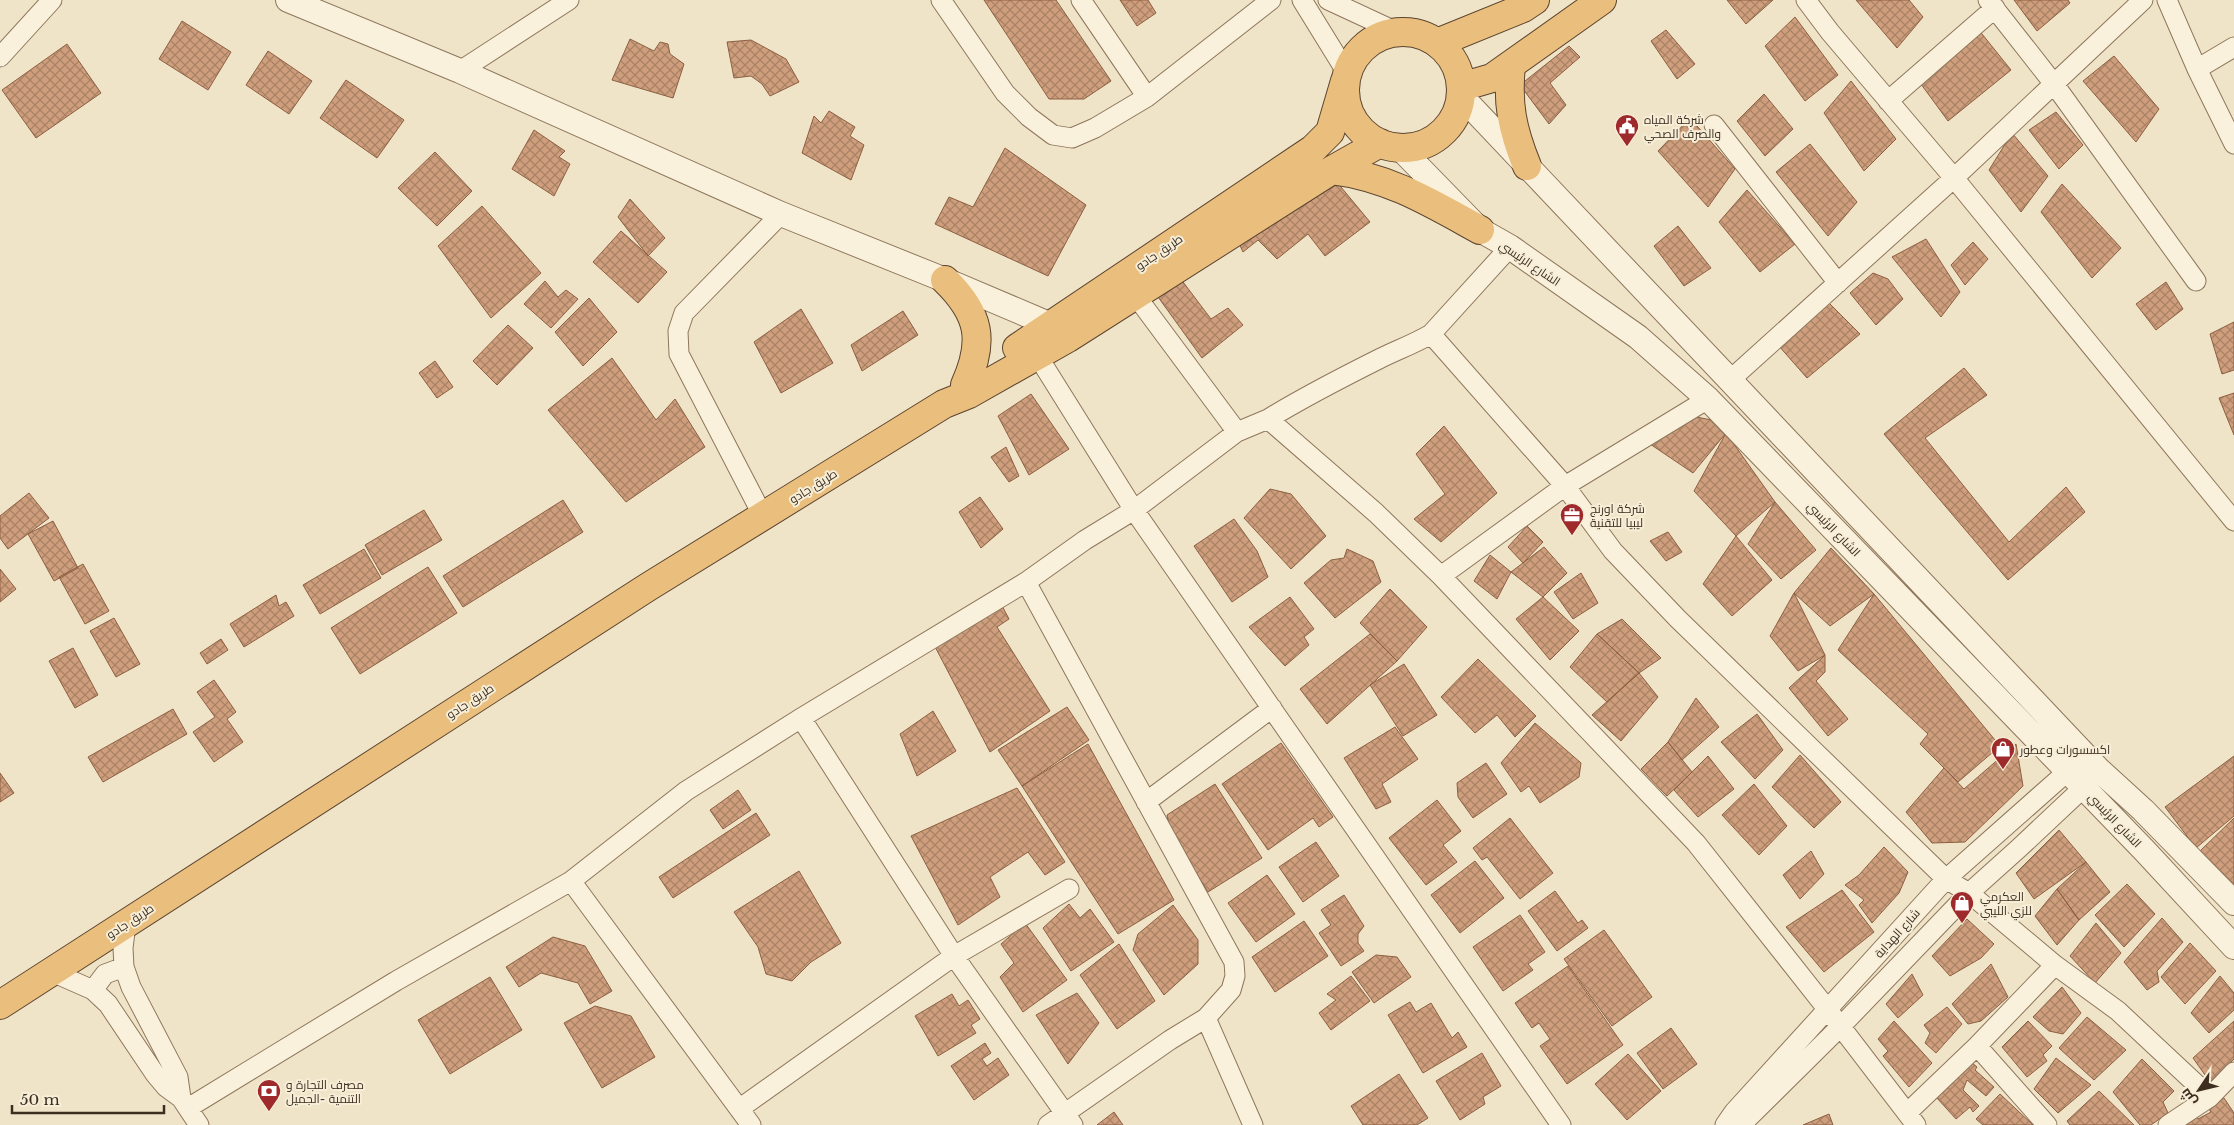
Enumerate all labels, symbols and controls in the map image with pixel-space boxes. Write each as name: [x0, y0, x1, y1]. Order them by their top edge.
place label: شركة المياه والصرف الصحي: [1644, 112, 1721, 144]
public building icon: شركة المياه والصرف الصحي: [1614, 113, 1640, 147]
street label: طريق جادو: [1133, 231, 1185, 273]
street label: الشارع الرئيسي: [1495, 237, 1563, 291]
street label: طريق جادو: [786, 465, 840, 507]
street label: الشارع الرئيسي: [1802, 499, 1864, 562]
place label: شركة اورنج ليبيا للتقنية: [1590, 501, 1645, 530]
office icon: شركة اورنج ليبيا للتقنية: [1559, 502, 1585, 536]
street label: طريق جادو: [444, 680, 497, 722]
shop icon: اكسسورات وعطور: [1990, 736, 2016, 770]
place label: اكسسورات وعطور: [2019, 742, 2110, 757]
street label: الشارع الرئيسي: [2083, 790, 2145, 853]
place label: العكرمي للزي الليبي: [1980, 889, 2032, 921]
shop icon: العكرمي للزي الليبي: [1949, 890, 1975, 924]
street label: طريق جادو: [104, 900, 157, 942]
street label: شارع الهداية: [1871, 905, 1924, 961]
north arrow: [2174, 1065, 2224, 1115]
place label: مصرف التجارة و التنمية -الجميل: [286, 1077, 364, 1106]
bank icon: مصرف التجارة و التنمية -الجميل: [256, 1078, 282, 1112]
scale bar: [12, 1082, 165, 1114]
text: ش: [2176, 1085, 2201, 1110]
text: 50 m: [20, 1090, 60, 1109]

